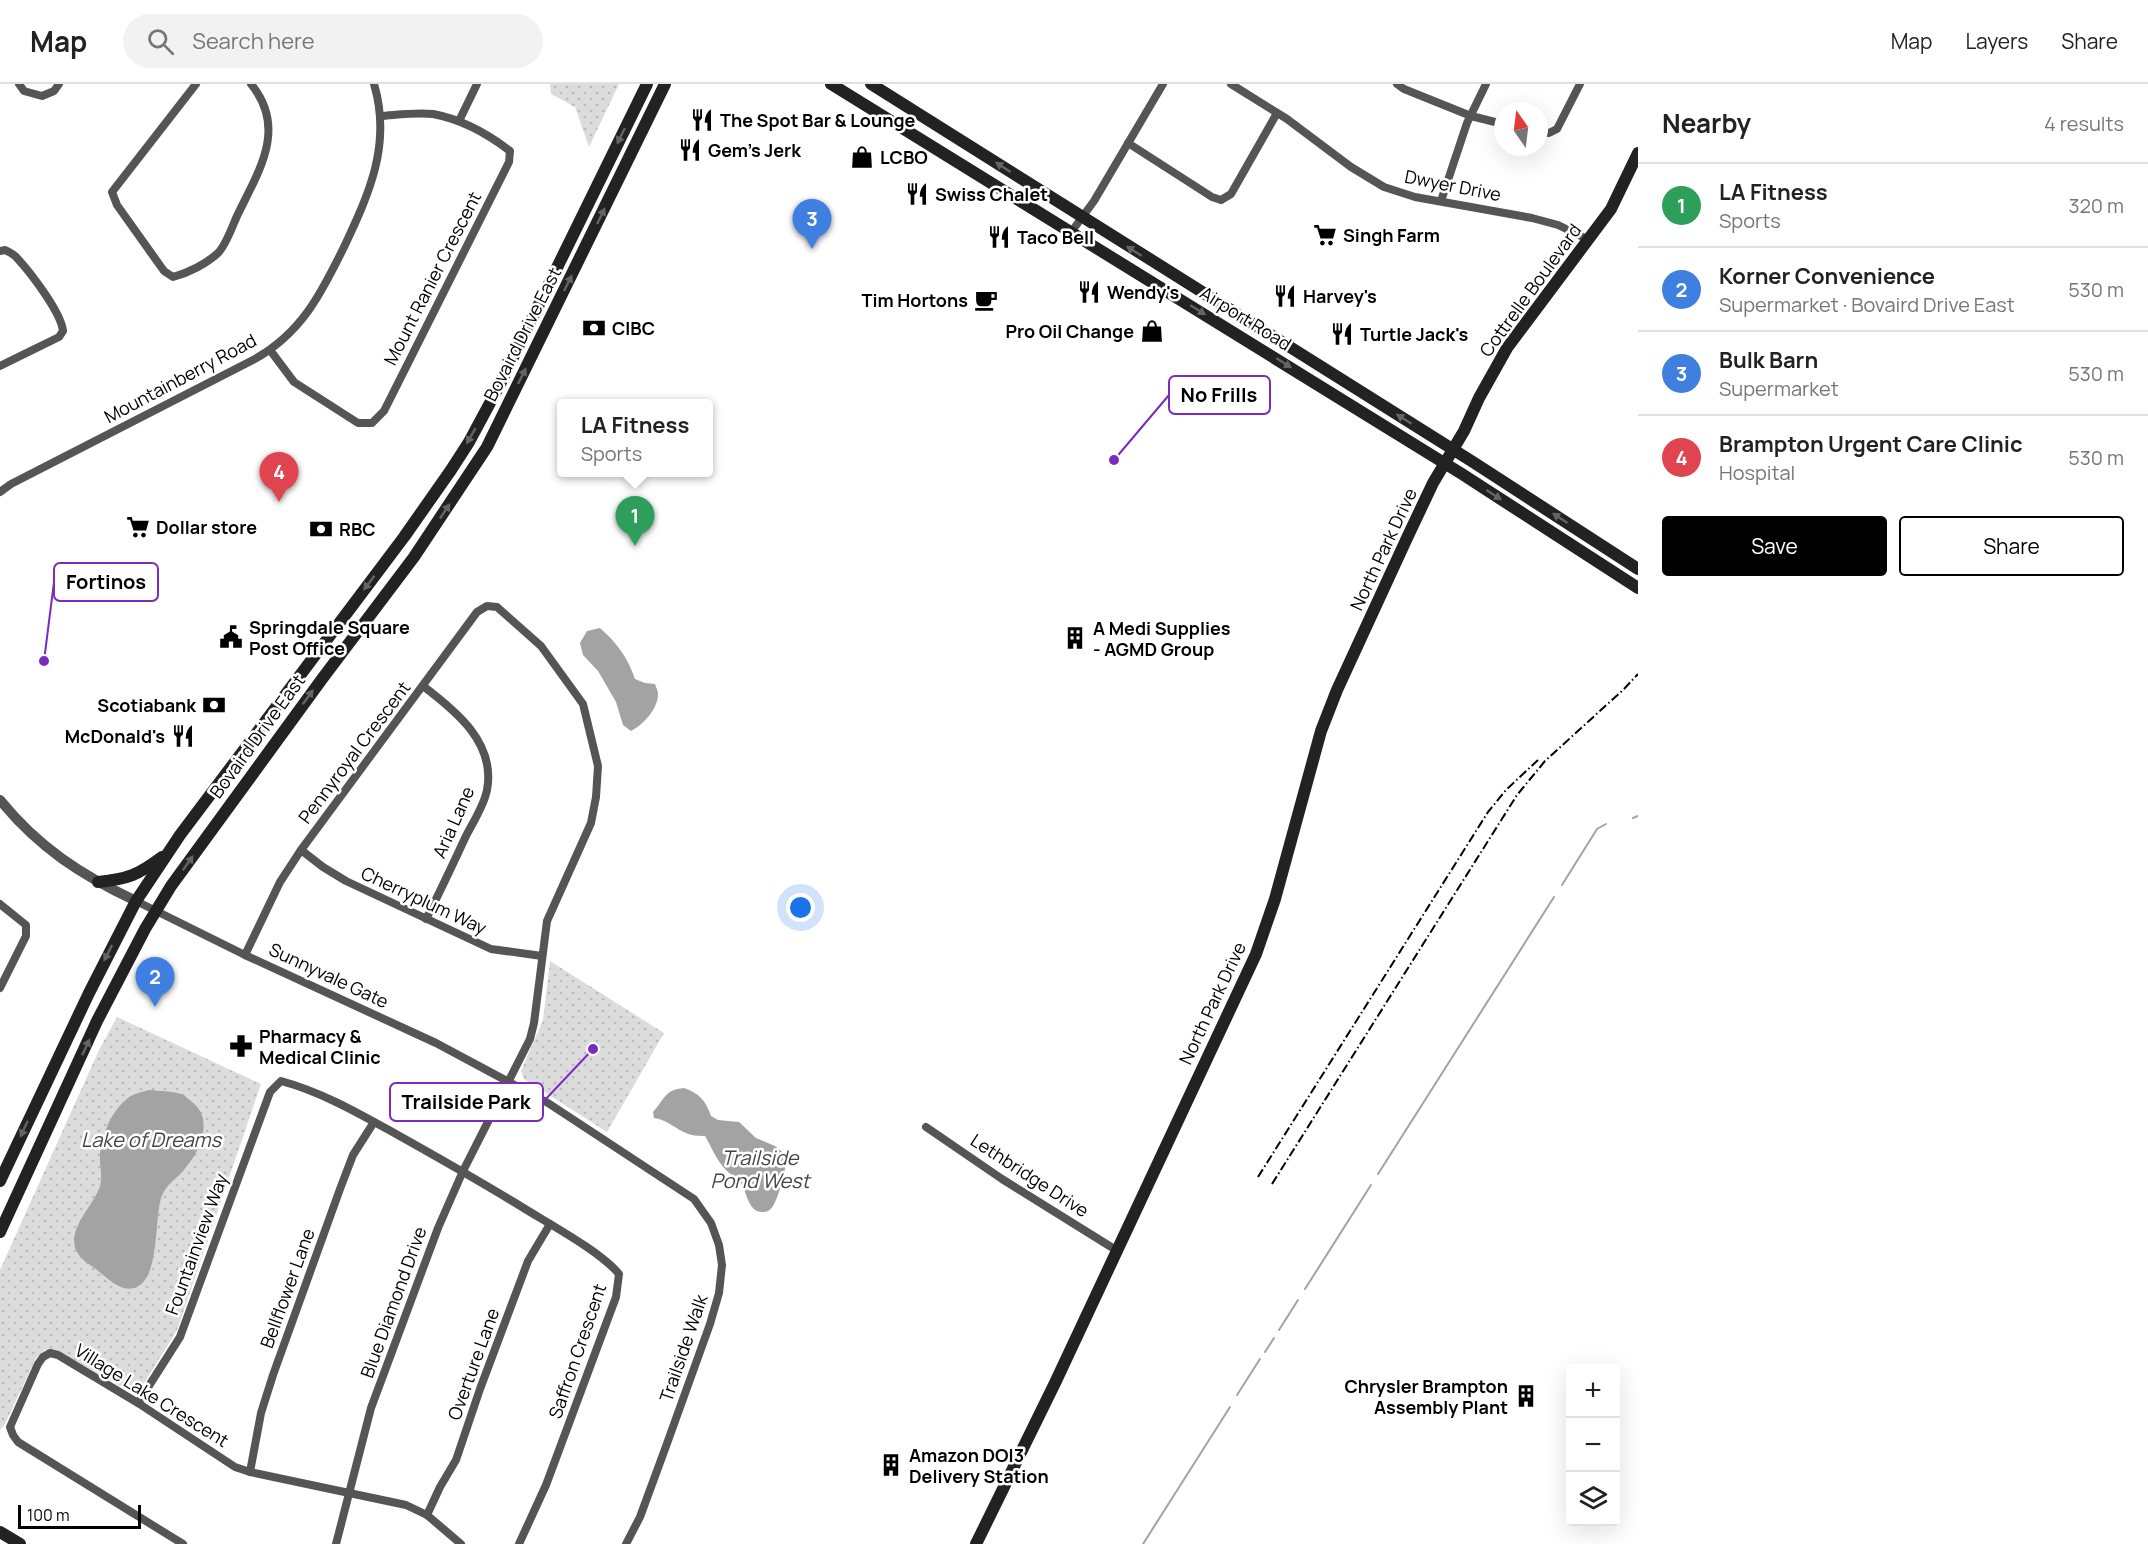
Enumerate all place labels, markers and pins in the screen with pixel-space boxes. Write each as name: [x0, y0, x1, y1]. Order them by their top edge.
restaurant icon: The Spot Bar & Lounge: [689, 107, 715, 133]
place label: The Spot Bar & Lounge: [720, 108, 916, 132]
restaurant icon: Gem's Jerk: [677, 137, 703, 163]
place label: Gem's Jerk: [708, 138, 802, 162]
shop icon: LCBO: [849, 144, 875, 170]
place label: LCBO: [880, 145, 928, 169]
restaurant icon: Swiss Chalet: [904, 181, 930, 207]
place label: Swiss Chalet: [935, 182, 1048, 206]
pin: 3: [792, 200, 832, 249]
supermarket icon: Singh Farm: [1312, 222, 1338, 248]
place label: Singh Farm: [1343, 223, 1440, 247]
restaurant icon: Taco Bell: [986, 224, 1012, 250]
place label: Taco Bell: [1017, 225, 1094, 249]
restaurant icon: Wendy's: [1076, 279, 1102, 305]
place label: Wendy's: [1107, 280, 1180, 304]
restaurant icon: Harvey's: [1272, 283, 1298, 309]
place label: Harvey's: [1303, 284, 1377, 308]
cafe icon: Tim Hortons: [973, 287, 999, 313]
place label: Tim Hortons: [862, 288, 968, 312]
bank icon: CIBC: [581, 315, 607, 341]
place label: CIBC: [612, 316, 655, 340]
shop icon: Pro Oil Change: [1139, 318, 1165, 344]
place label: Pro Oil Change: [1005, 319, 1134, 343]
restaurant icon: Turtle Jack's: [1329, 321, 1355, 347]
place label: Turtle Jack's: [1360, 322, 1468, 346]
callout: No Frills: [1169, 376, 1270, 414]
pin: 4: [260, 452, 298, 502]
pin: 1: [616, 496, 654, 546]
supermarket icon: Dollar store: [125, 514, 151, 540]
place label: Dollar store: [156, 515, 257, 539]
bank icon: RBC: [308, 516, 334, 542]
place label: RBC: [339, 517, 376, 541]
callout: Fortinos: [54, 563, 158, 601]
place label: Springdale Square Post Office: [249, 615, 410, 660]
place label: A Medi Supplies - AGMD Group: [1093, 616, 1231, 661]
public building icon: Springdale Square Post Office: [218, 624, 244, 650]
building icon: A Medi Supplies - AGMD Group: [1062, 625, 1088, 651]
bank icon: Scotiabank: [201, 692, 227, 718]
place label: Scotiabank: [97, 693, 197, 717]
restaurant icon: McDonald's: [170, 723, 196, 749]
place label: McDonald's: [65, 724, 165, 748]
pin: 2: [136, 958, 174, 1007]
place label: Pharmacy & Medical Clinic: [259, 1024, 381, 1069]
pharmacy icon: Pharmacy & Medical Clinic: [228, 1033, 254, 1059]
callout: Trailside Park: [390, 1083, 543, 1121]
place label: Chrysler Brampton Assembly Plant: [1344, 1374, 1508, 1419]
building icon: Chrysler Brampton Assembly Plant: [1513, 1383, 1539, 1409]
place label: Amazon DOI3 Delivery Station: [909, 1443, 1049, 1488]
building icon: Amazon DOI3 Delivery Station: [878, 1452, 904, 1478]

